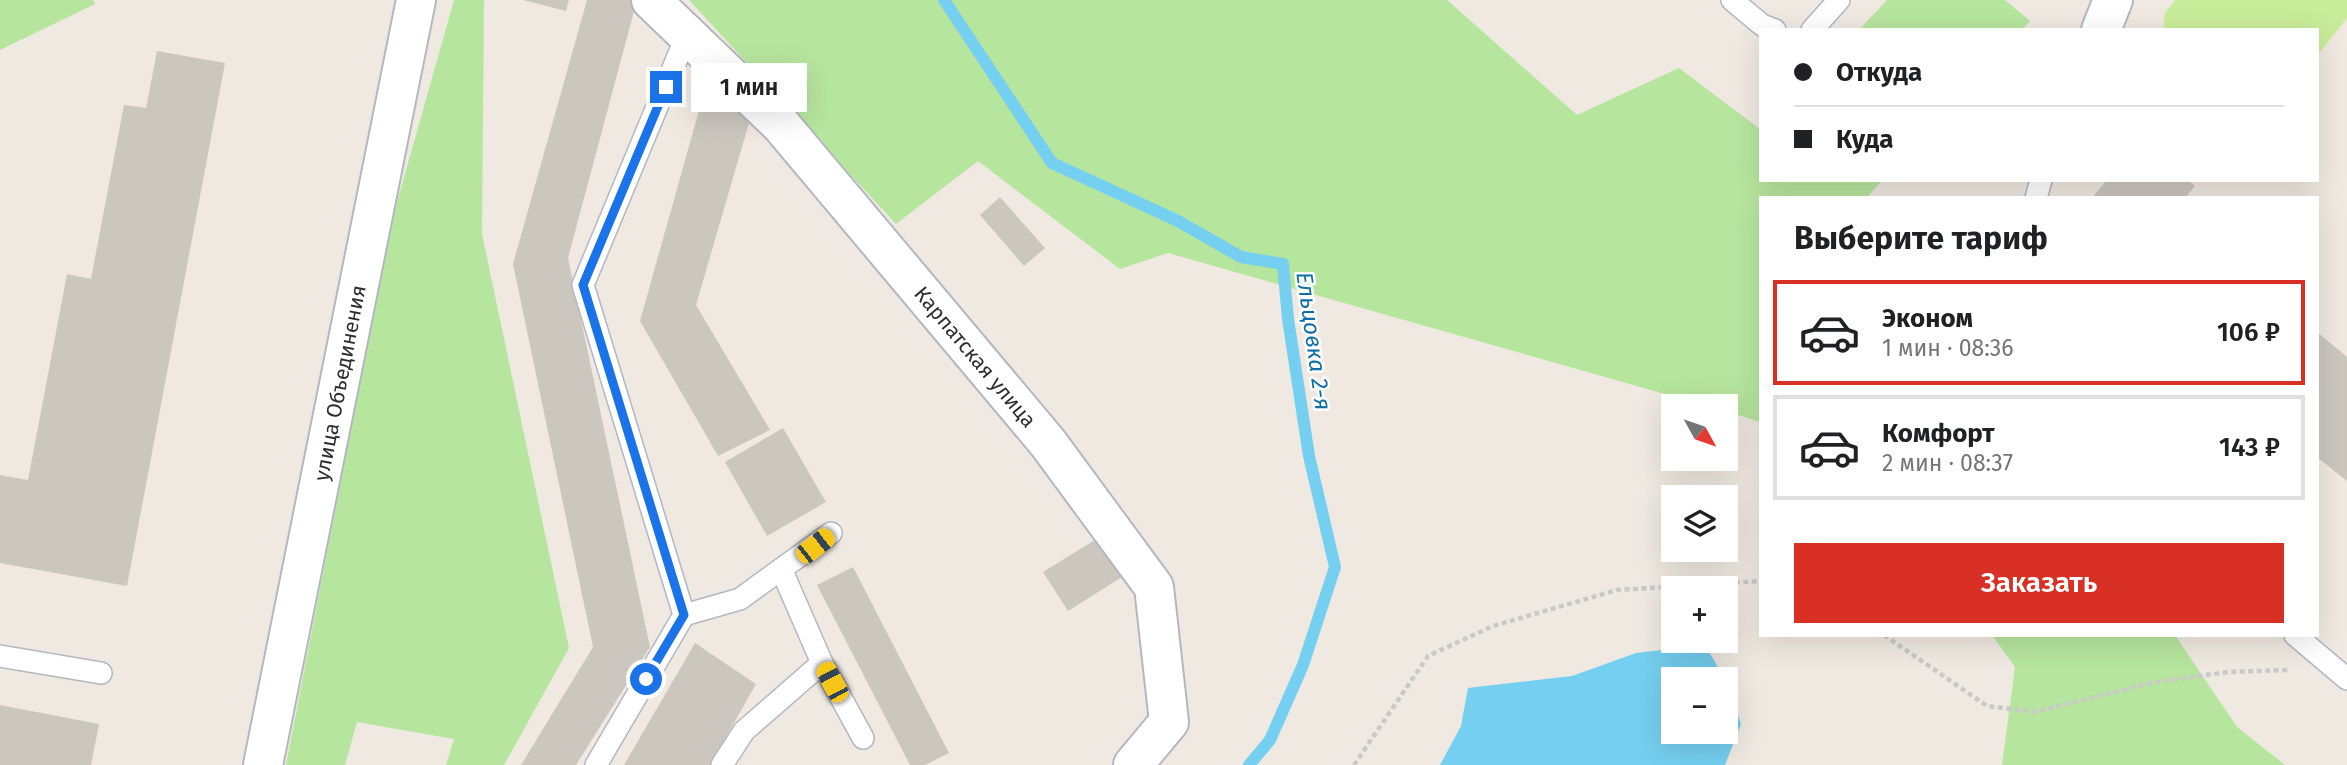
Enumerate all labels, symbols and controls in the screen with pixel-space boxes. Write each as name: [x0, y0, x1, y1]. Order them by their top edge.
text: Откуда: [1836, 57, 1922, 88]
callout: 1 мин: [690, 62, 806, 112]
route end: [650, 71, 682, 103]
text: 1 мин: [720, 73, 778, 101]
text: Куда: [1836, 124, 1894, 155]
text: Выберите тариф: [1794, 219, 2048, 257]
water label: Ельцовка 2-я: [1290, 270, 1338, 412]
street label: Карпатская улица: [908, 281, 1042, 433]
street label: улица Объединения: [308, 283, 372, 483]
icon: car: [1798, 301, 1861, 364]
text: Эконом: [1882, 303, 1973, 334]
text: 106 ₽: [2217, 317, 2280, 348]
text: 1 мин · 08:36: [1882, 334, 2014, 362]
north arrow: [1661, 394, 1738, 471]
map controls: [1661, 394, 1738, 744]
icon: car: [1798, 416, 1861, 479]
text: Комфорт: [1882, 418, 1995, 449]
text: 143 ₽: [2219, 432, 2280, 463]
text: 2 мин · 08:37: [1882, 449, 2013, 477]
button: layers: [1661, 485, 1738, 562]
car: [792, 525, 839, 567]
button: Заказать: [1794, 543, 2284, 623]
button: +: [1661, 576, 1738, 653]
car: [813, 659, 852, 705]
route start: [630, 663, 662, 695]
button: −: [1661, 667, 1738, 744]

